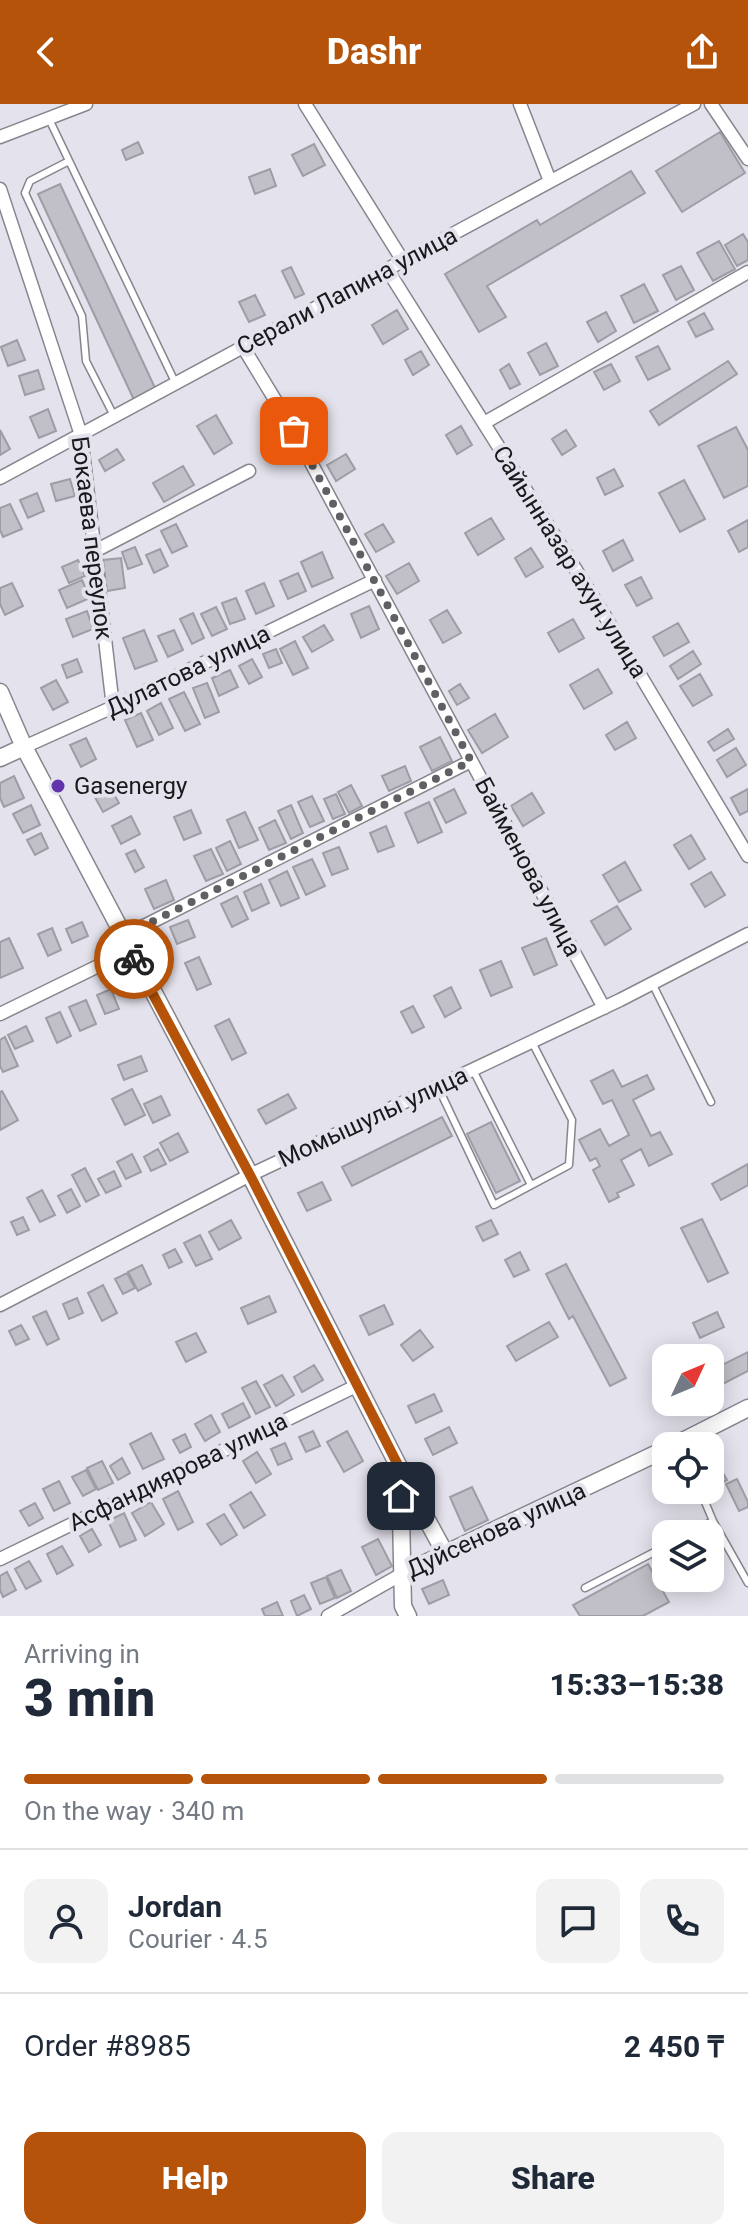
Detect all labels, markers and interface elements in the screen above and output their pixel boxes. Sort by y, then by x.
icon: back [24,30,68,74]
icon: share [680,30,724,74]
text: Dashr [327,31,421,73]
street label: Серали Лапина улица [232,221,462,361]
pin [260,397,328,465]
icon: bag [272,409,316,453]
street label: Бокаева переулок [66,435,118,641]
street label: Сайынназар ахун улица [487,441,653,683]
street label: Дулатова улица [101,619,275,723]
place label: Gasenergy [74,772,188,800]
street label: Байменова улица [469,773,587,961]
marker: Gasenergy [49,777,67,795]
courier [94,919,174,999]
icon: bike [112,937,156,981]
street label: Момышулы улица [274,1061,472,1173]
north arrow [652,1344,724,1416]
map controls [652,1344,724,1592]
street label: Асфандиярова улица [64,1407,292,1537]
button: locate [652,1432,724,1504]
pin [367,1462,435,1530]
icon: home [379,1474,423,1518]
street label: Дуйсенова улица [402,1476,590,1584]
button: layers [652,1520,724,1592]
text: Arriving in [24,1639,140,1669]
text: 15:33–15:38 [549,1667,724,1702]
text: 3 min [24,1668,155,1729]
text: On the way · 340 m [24,1796,244,1826]
button: person [24,1879,108,1963]
button: chat [536,1879,620,1963]
button: phone [640,1879,724,1963]
text: Jordan [128,1889,222,1924]
text: Courier · 4.5 [128,1924,268,1954]
text: Order #8985 [24,2028,191,2063]
text: 2 450 ₸ [624,2029,724,2064]
button: Help [24,2132,366,2224]
button: Share [382,2132,724,2224]

